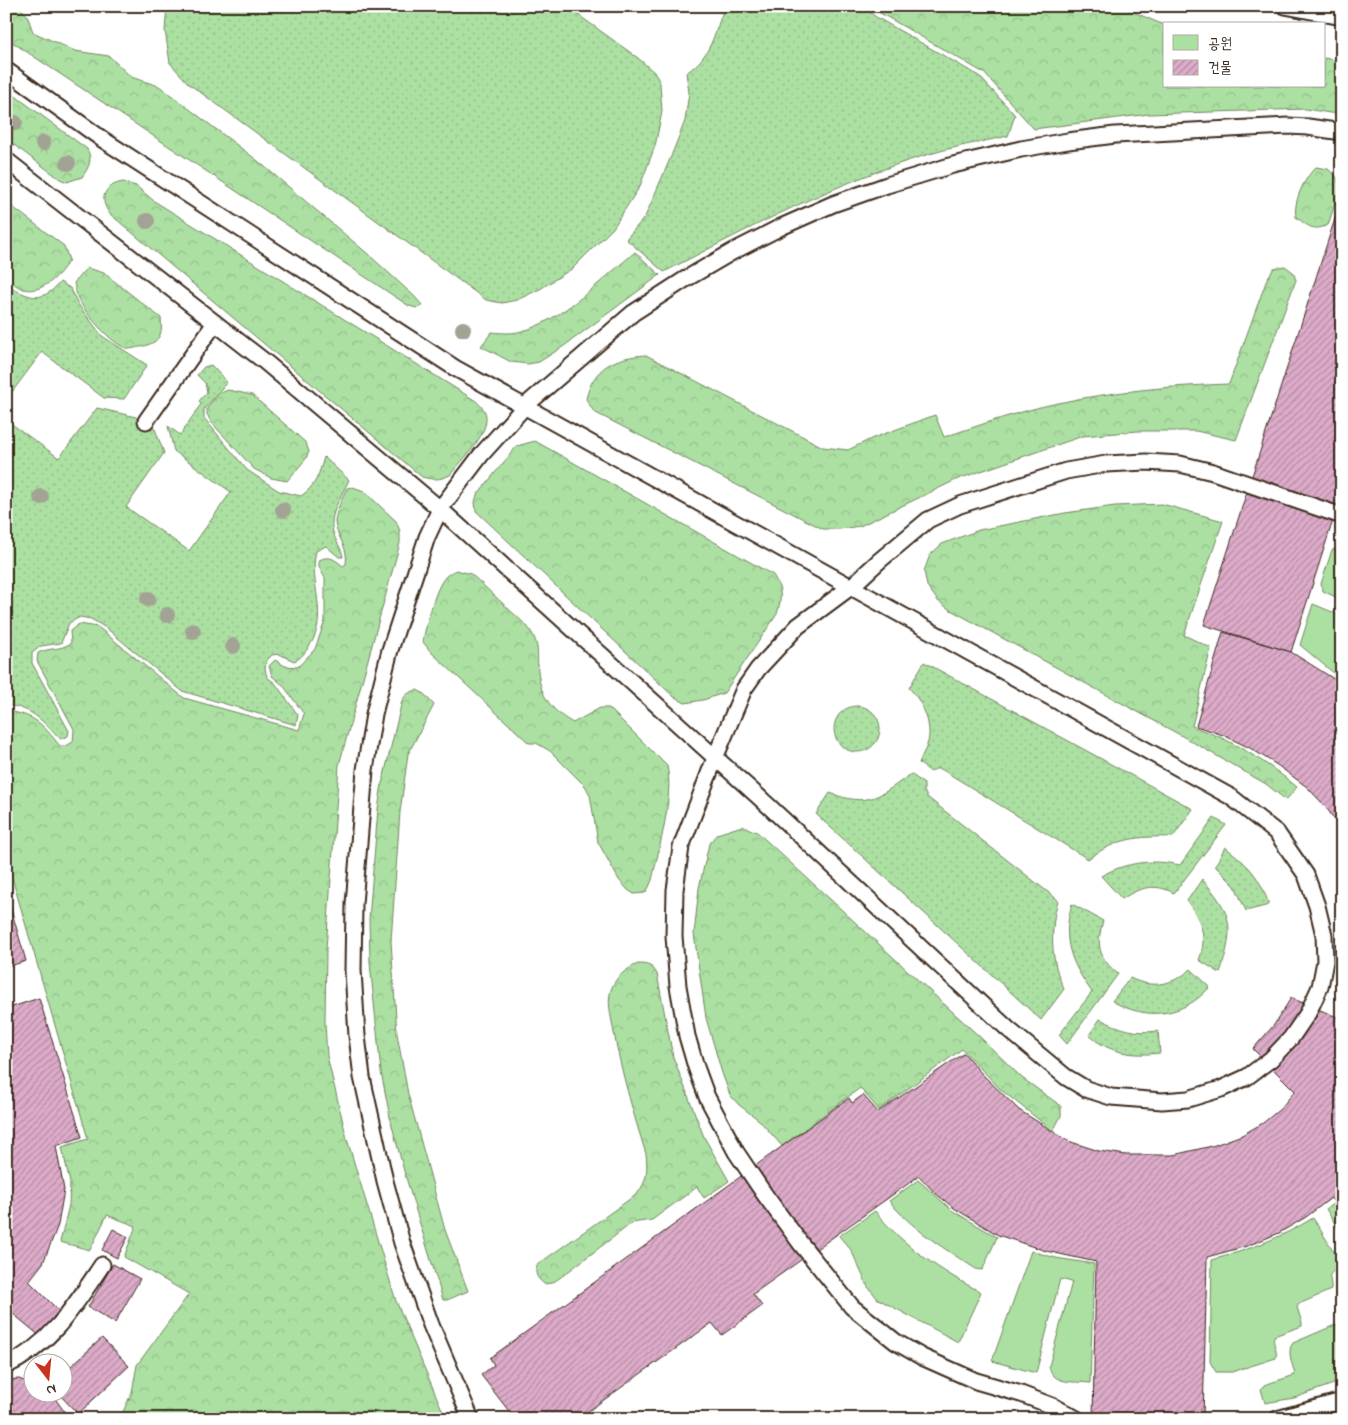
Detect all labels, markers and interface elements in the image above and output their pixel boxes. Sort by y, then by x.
legend [1163,22,1326,88]
text: 공원 [1208,33,1232,55]
text: 건물 [1208,57,1232,79]
north arrow [22,1352,72,1402]
text: N [44,1378,59,1400]

